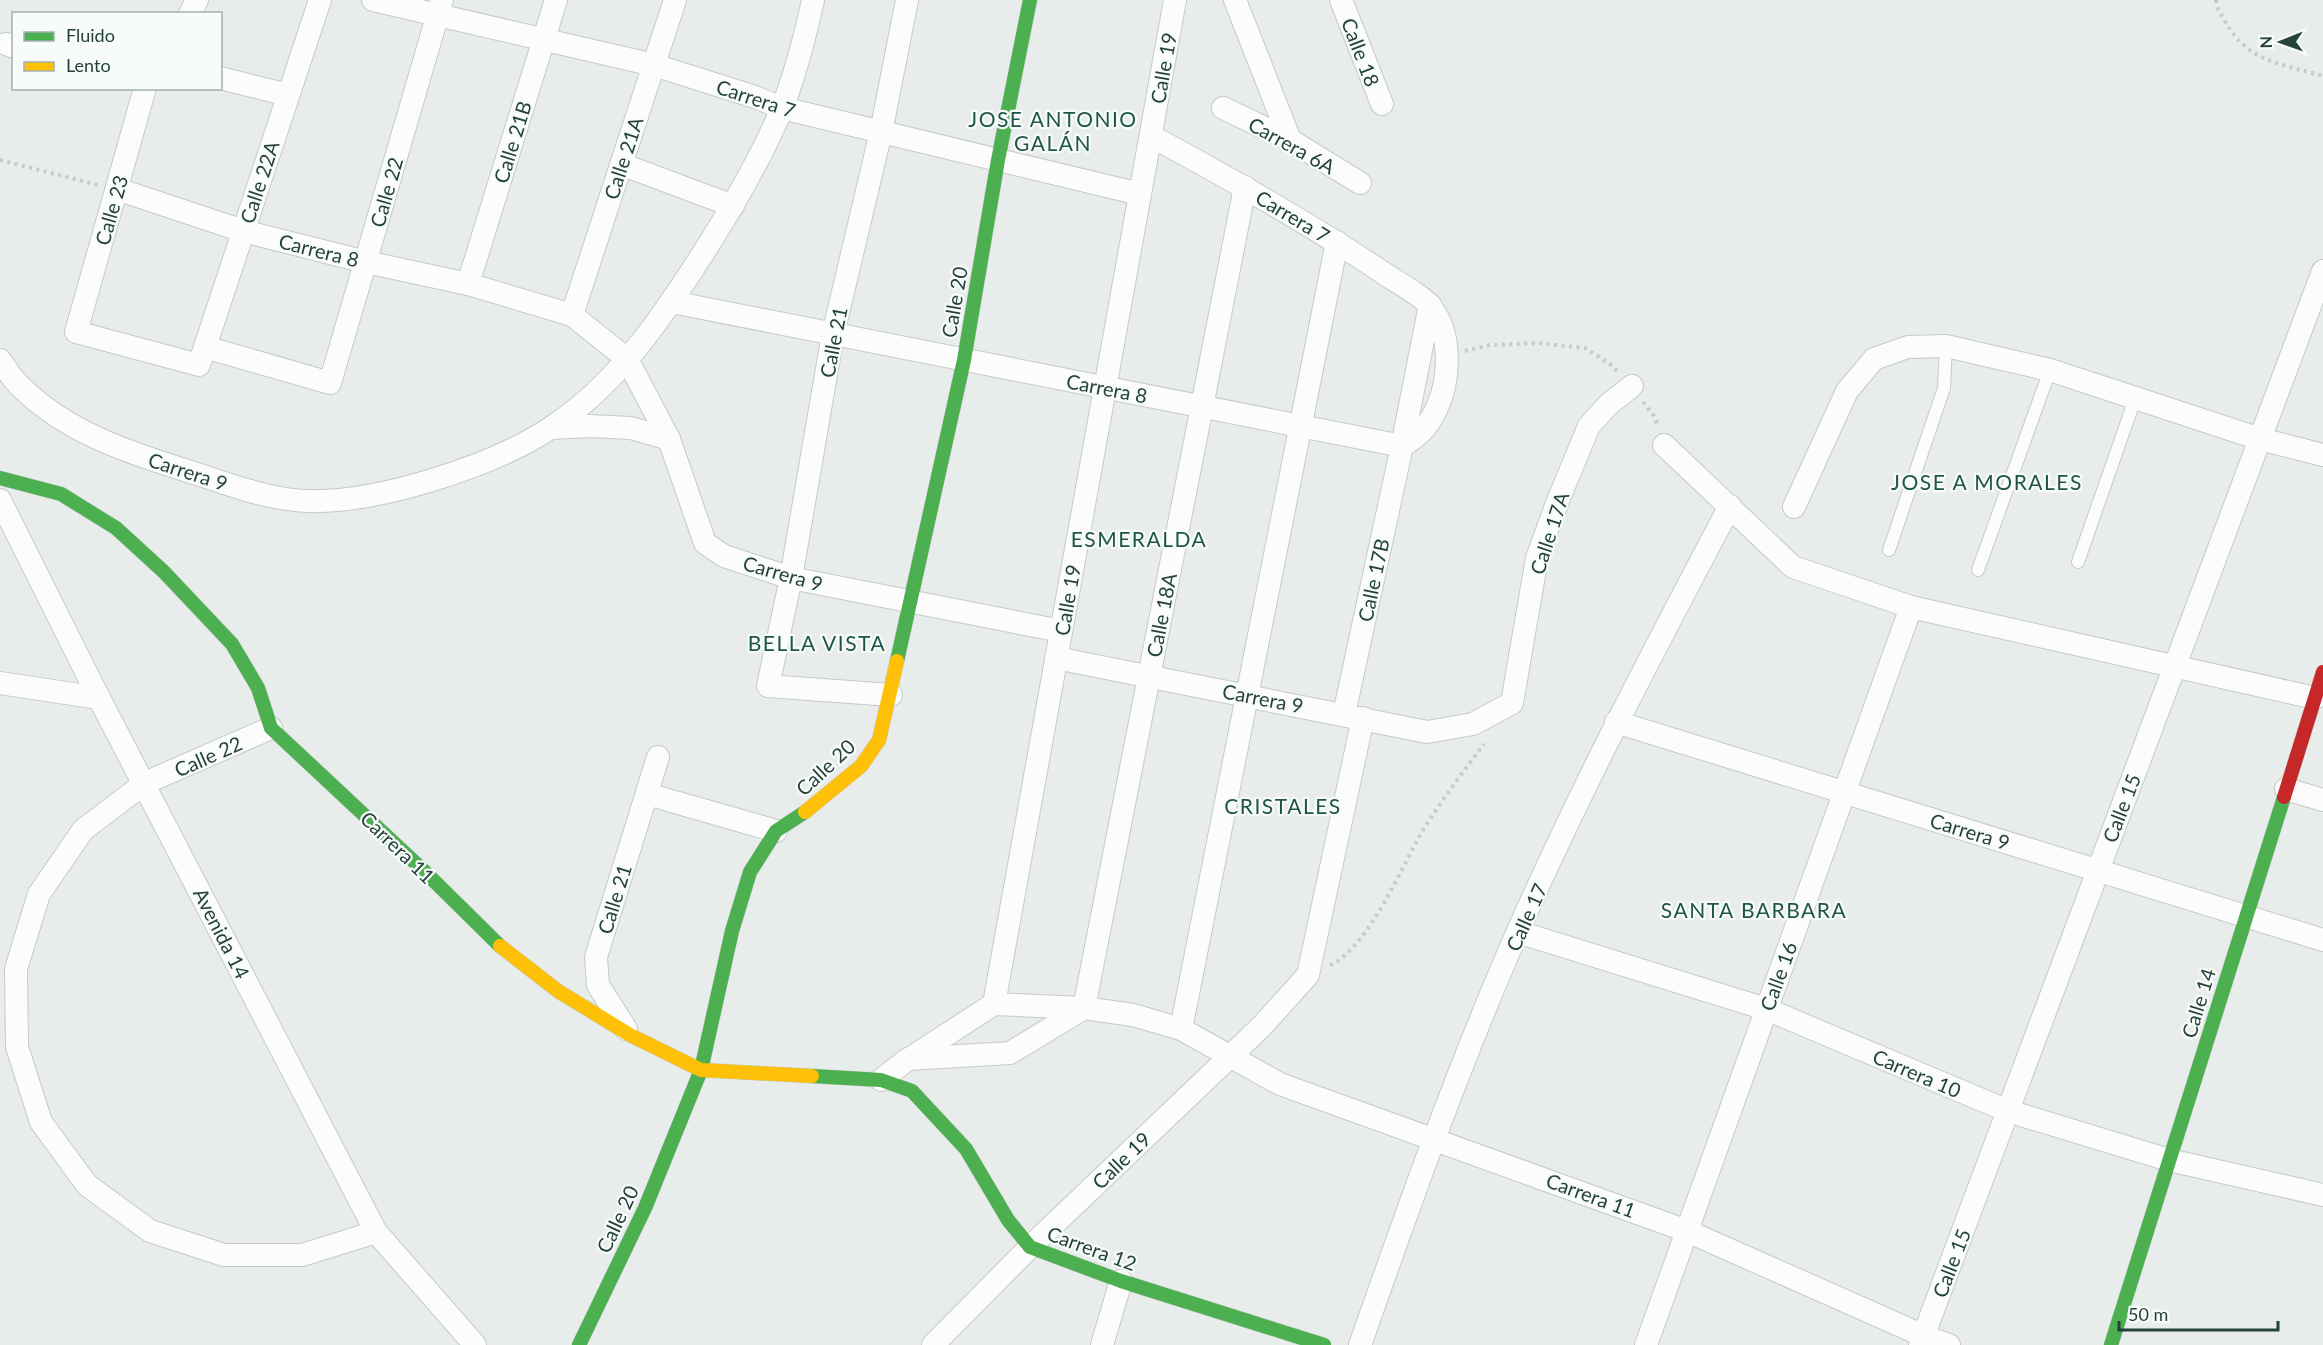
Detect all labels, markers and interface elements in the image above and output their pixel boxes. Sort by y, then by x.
legend [12,12,222,90]
north arrow [2251,12,2311,72]
street label: Calle 18 [1337,14,1385,90]
text: Fluido [66,24,115,46]
street label: Calle 19 [1145,31,1181,105]
text: N [2256,36,2275,49]
text: Lento [66,54,111,76]
street label: Carrera 7 [713,74,799,122]
street label: Calle 21B [488,98,536,186]
district label: JOSE ANTONIO GALÁN [968,106,1138,155]
street label: Carrera 6A [1244,111,1340,179]
street label: Calle 21A [598,113,648,202]
street label: Calle 22A [234,137,284,226]
street label: Calle 22 [365,154,407,230]
street label: Calle 23 [90,172,132,248]
street label: Carrera 7 [1252,185,1334,247]
street label: Carrera 8 [276,228,362,272]
street label: Calle 20 [936,265,972,339]
street label: Calle 21 [814,305,852,379]
street label: Carrera 8 [1065,368,1149,408]
street label: Carrera 9 [145,447,231,495]
district label: JOSE A MORALES [1891,469,2083,494]
street label: Calle 17A [1524,488,1574,577]
district label: ESMERALDA [1071,526,1207,551]
street label: Calle 17B [1352,536,1394,624]
street label: Carrera 9 [740,550,826,596]
street label: Calle 19 [1049,563,1085,637]
street label: Calle 18A [1141,570,1181,659]
district label: BELLA VISTA [748,630,886,655]
street label: Carrera 9 [1221,678,1305,718]
street label: Calle 22 [170,730,246,782]
street label: Calle 20 [791,734,859,800]
street label: Calle 15 [2097,770,2145,846]
district label: CRISTALES [1224,793,1342,818]
street label: Carrera 11 [356,806,440,888]
street label: Carrera 9 [1927,808,2013,854]
street label: Calle 21 [592,861,636,937]
street label: Calle 17 [1500,879,1552,955]
street label: Avenida 14 [189,884,255,983]
district label: SANTA BARBARA [1661,897,1847,922]
street label: Calle 16 [1754,938,1802,1014]
street label: Calle 14 [2176,965,2220,1041]
street label: Carrera 10 [1869,1044,1965,1102]
street label: Calle 19 [1087,1126,1155,1194]
street label: Carrera 11 [1543,1168,1639,1222]
street label: Calle 20 [591,1181,643,1257]
street label: Carrera 12 [1044,1221,1140,1275]
street label: Calle 15 [1927,1225,1975,1301]
scale bar [2119,1294,2278,1332]
text: 50 m [2128,1303,2168,1325]

